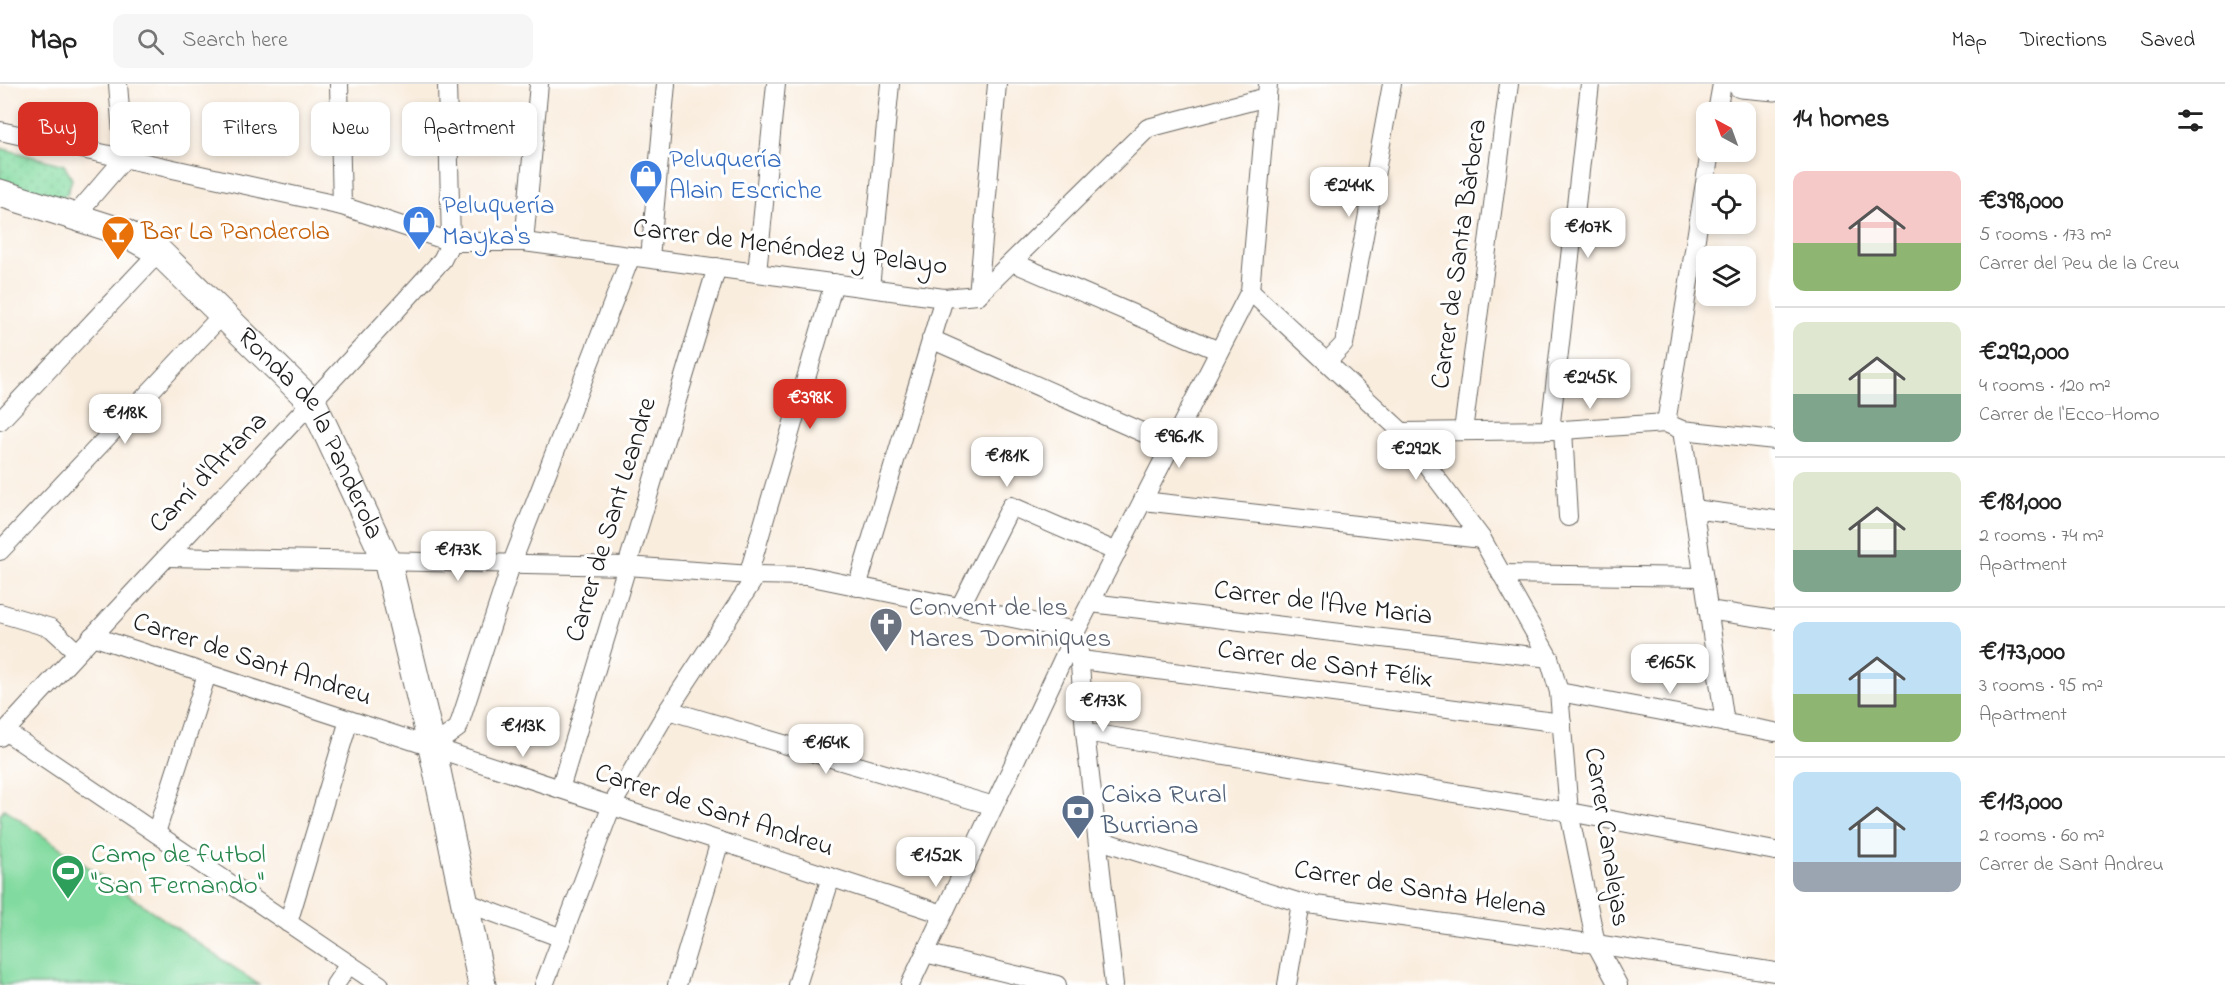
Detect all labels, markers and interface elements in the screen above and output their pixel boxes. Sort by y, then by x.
search box [113,14,533,68]
text: Map [30,21,77,62]
icon: search [134,25,167,58]
text: Search here [182,25,288,57]
text: Map [1951,26,1987,56]
text: Directions [2020,26,2107,56]
text: Saved [2140,26,2195,56]
text: 14 homes [1793,101,1889,139]
chip: Buy [18,102,98,156]
chip: Rent [110,102,190,156]
chip: Filters [202,102,299,156]
chip: New [311,102,390,156]
chip: Apartment [402,102,537,156]
north arrow [1696,102,1756,162]
map controls [1696,102,1756,306]
icon: filters [2174,104,2207,137]
street label: Carrer de Santa Bàrbera [1422,116,1498,392]
place label: Peluquería Alain Escriche [669,141,823,211]
shop icon: Peluquería Alain Escriche [628,158,664,205]
pin: €244K [1307,167,1391,218]
text: €244K [1324,172,1374,201]
button: locate [1696,174,1756,234]
text: €398,000 [1979,183,2064,221]
place label: Peluquería Mayka's [442,187,555,257]
icon: home [1841,195,1913,267]
shop icon: Peluquería Mayka's [401,204,437,251]
pin: €107K [1546,208,1630,259]
street label: Carrer de Menéndez y Pelayo [630,209,950,287]
place label: Bar La Panderola [140,213,330,252]
text: €107K [1565,213,1611,242]
bar icon: Bar La Panderola [100,214,136,261]
text: 5 rooms · 173 m² [1979,221,2112,250]
button: layers [1696,246,1756,306]
text: Carrer del Peu de la Creu [1979,250,2180,279]
street label: Ronda de la Panderola [228,319,393,546]
text: €292,000 [1979,334,2069,372]
icon: home [1841,346,1913,418]
pin: €245K [1548,359,1632,410]
text: €245K [1563,364,1617,393]
text: 4 rooms · 120 m² [1979,372,2111,401]
pin: €398K [768,379,852,430]
text: €398K [787,384,833,413]
street label: Carrer de Sant Leandre [556,392,668,647]
pin: €118K [83,394,167,445]
text: €118K [103,399,147,428]
text: Carrer de l'Ecco-Homo [1979,401,2160,430]
street label: Camí d'Artana [141,403,277,543]
pin: €96.1K [1130,418,1228,469]
text: €96.1K [1155,423,1203,452]
pin: €292K [1374,430,1458,481]
text: €292K [1391,435,1441,464]
pin: €181K [965,437,1049,488]
text: €181K [985,442,1029,471]
text: €181,000 [1979,484,2062,522]
icon: home [1841,496,1913,568]
text: 2 rooms · 74 m² [1979,522,2104,551]
pin: €173K [416,531,500,582]
text: €173K [435,536,481,565]
text: Apartment [1979,551,2067,580]
street label: Carrer de l'Ave Maria [1211,571,1435,637]
place label: Convent de les Mares Dominiques [909,589,1111,659]
street label: Carrer de Sant Andreu [127,603,377,717]
church icon: Convent de les Mares Dominiques [868,606,904,653]
street label: Carrer de Sant Félix [1215,631,1435,699]
text: €173,000 [1979,634,2065,672]
pin: €165K [1628,644,1712,695]
icon: home [1841,646,1913,718]
text: €165K [1645,649,1695,678]
text: 3 rooms · 95 m² [1979,672,2103,701]
pin: €173K [1061,682,1145,733]
text: €173K [1080,687,1126,716]
text: Apartment [1979,701,2067,730]
pin: €113K [481,707,565,758]
text: €113K [501,712,545,741]
pin: €164K [784,724,868,775]
text: €164K [802,729,850,758]
street label: Carrer Canalejas [1573,745,1639,929]
street label: Carrer de Sant Andreu [589,754,839,868]
place label: Caixa Rural Burriana [1100,776,1226,846]
text: €113,000 [1979,784,2063,822]
bank icon: Caixa Rural Burriana [1060,793,1096,840]
icon: home [1841,796,1913,868]
text: 2 rooms · 60 m² [1979,822,2105,851]
place label: Camp de futbol "San Fernando" [91,836,266,906]
pin: €152K [894,837,978,888]
text: €152K [910,842,962,871]
street label: Carrer de Santa Helena [1291,851,1549,929]
text: Carrer de Sant Andreu [1979,851,2164,880]
sports icon: Camp de futbol "San Fernando" [50,853,86,900]

